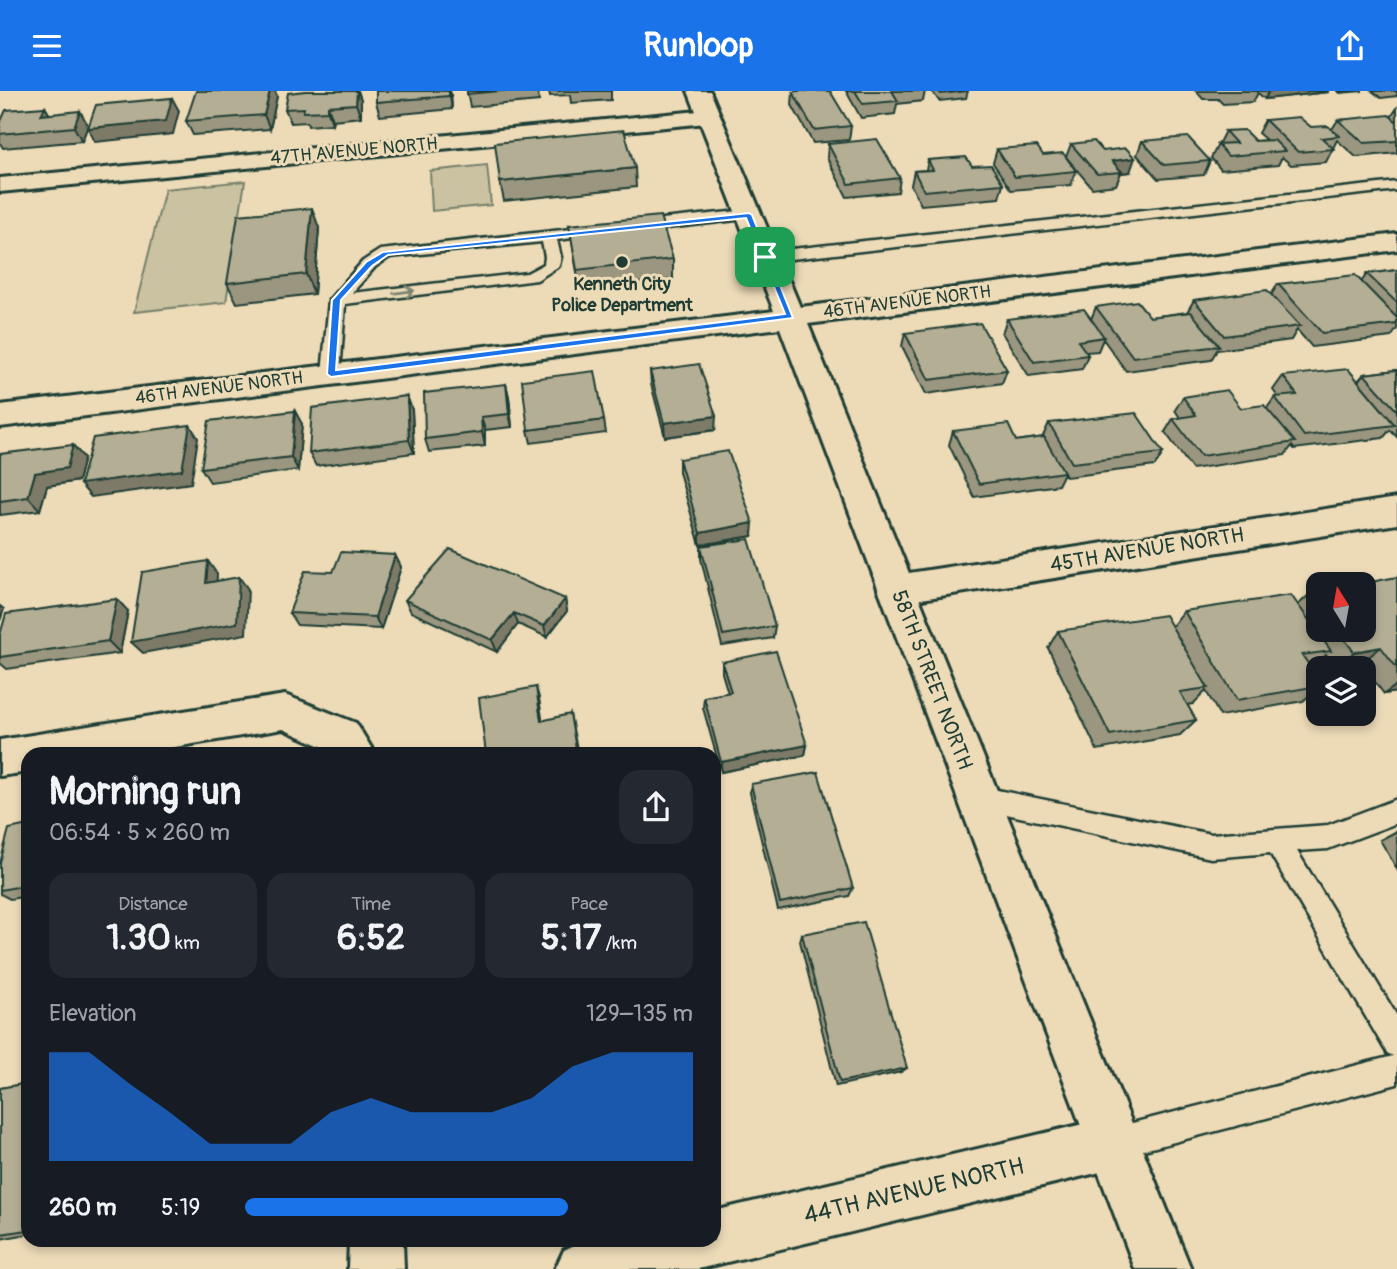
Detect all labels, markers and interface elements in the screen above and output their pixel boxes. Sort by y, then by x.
text: Runloop [643,26,754,66]
icon: menu [28,27,66,65]
icon: share [1331,27,1369,65]
street label: 47TH AVENUE NORTH [269,132,439,170]
pin [735,227,795,287]
icon: arrive [746,238,784,276]
marker: Kenneth City Police Department [614,254,630,270]
place label: Kenneth City Police Department [551,273,693,317]
street label: 46TH AVENUE NORTH [822,280,992,324]
one-way arrow [393,285,415,298]
street label: 46TH AVENUE NORTH [134,366,304,410]
street label: 45TH AVENUE NORTH [1048,521,1246,579]
north arrow [1306,572,1376,642]
map controls [1306,572,1376,726]
street label: 58TH STREET NORTH [885,586,979,774]
button: layers [1306,656,1376,726]
text: Morning run [49,768,241,816]
button: share [619,770,693,844]
text: 06:54 · 5 × 260 m [49,818,230,847]
text: Distance [118,892,188,916]
text: Time [351,892,391,916]
text: Pace [570,892,608,916]
text: 1.30 [106,916,171,960]
text: 6:52 [337,916,405,960]
text: 5:17 [541,916,601,960]
text: km [171,931,200,955]
text: /km [601,931,637,955]
text: Elevation [49,999,137,1028]
text: 129–135 m [586,999,693,1028]
street label: 44TH AVENUE NORTH [801,1152,1027,1230]
text: 260 m [49,1193,116,1222]
text: 5:19 [161,1193,200,1222]

